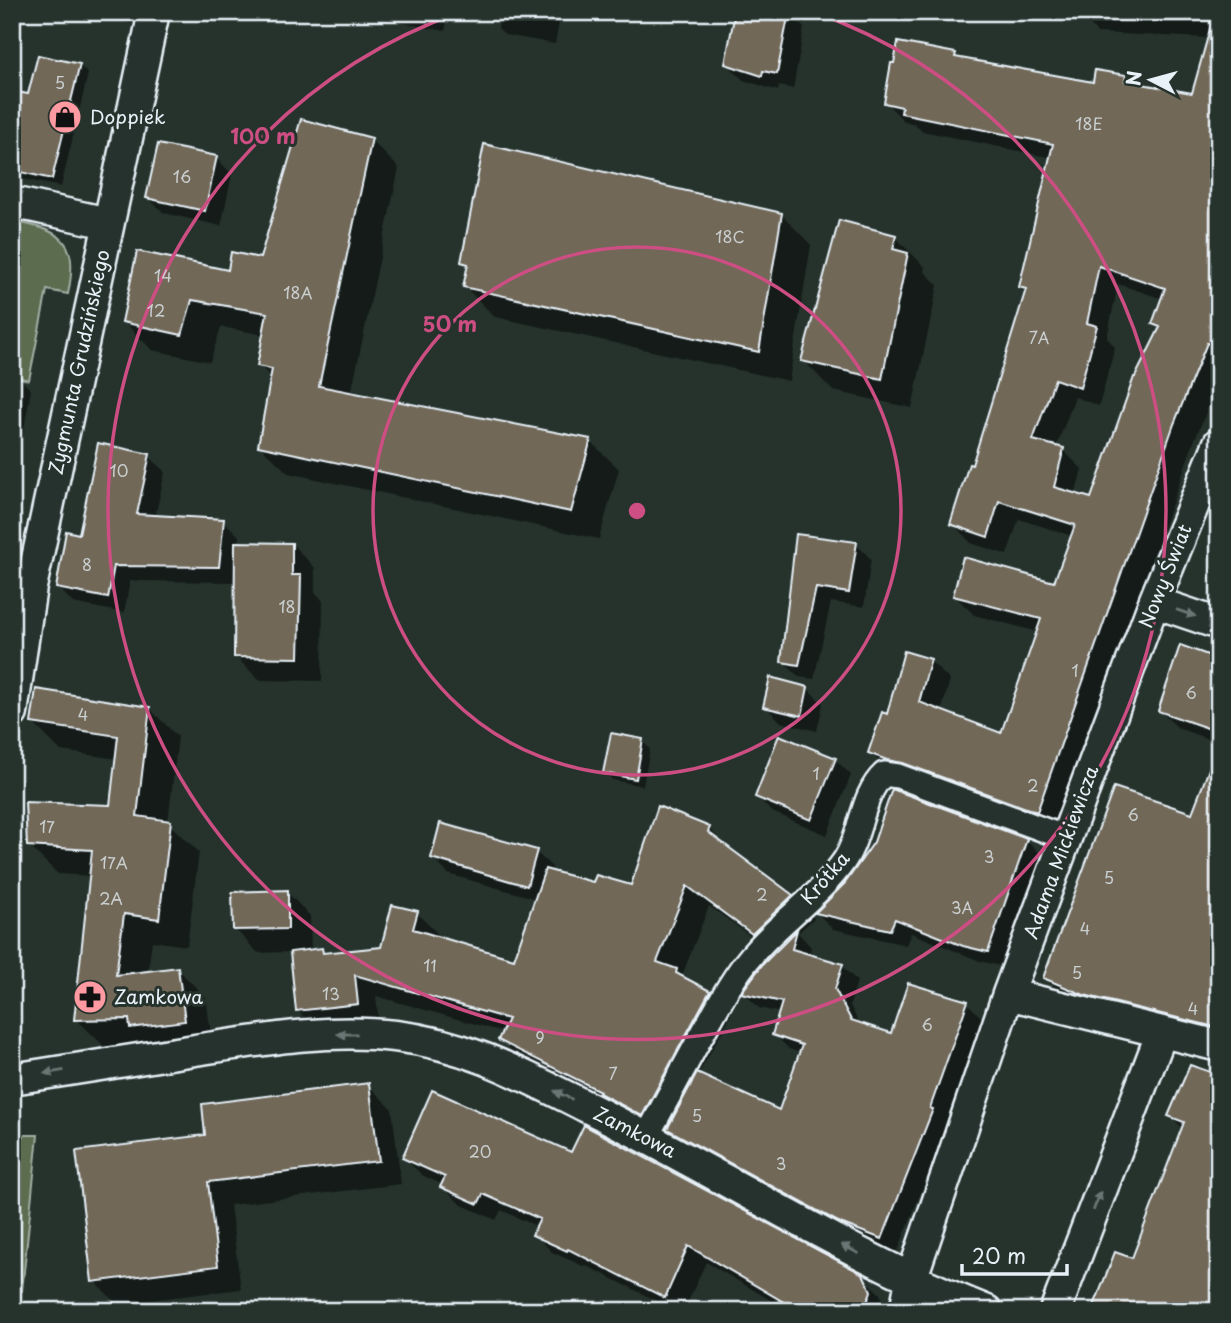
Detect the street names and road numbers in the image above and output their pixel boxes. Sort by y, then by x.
street label: Zygmunta Grudzińskiego [41,247,116,477]
street label: Nowy Świat [1131,519,1198,632]
street label: Adama Mickiewicza [1016,760,1105,942]
street label: Krótka [793,844,855,910]
street label: Zamkowa [589,1098,682,1164]

